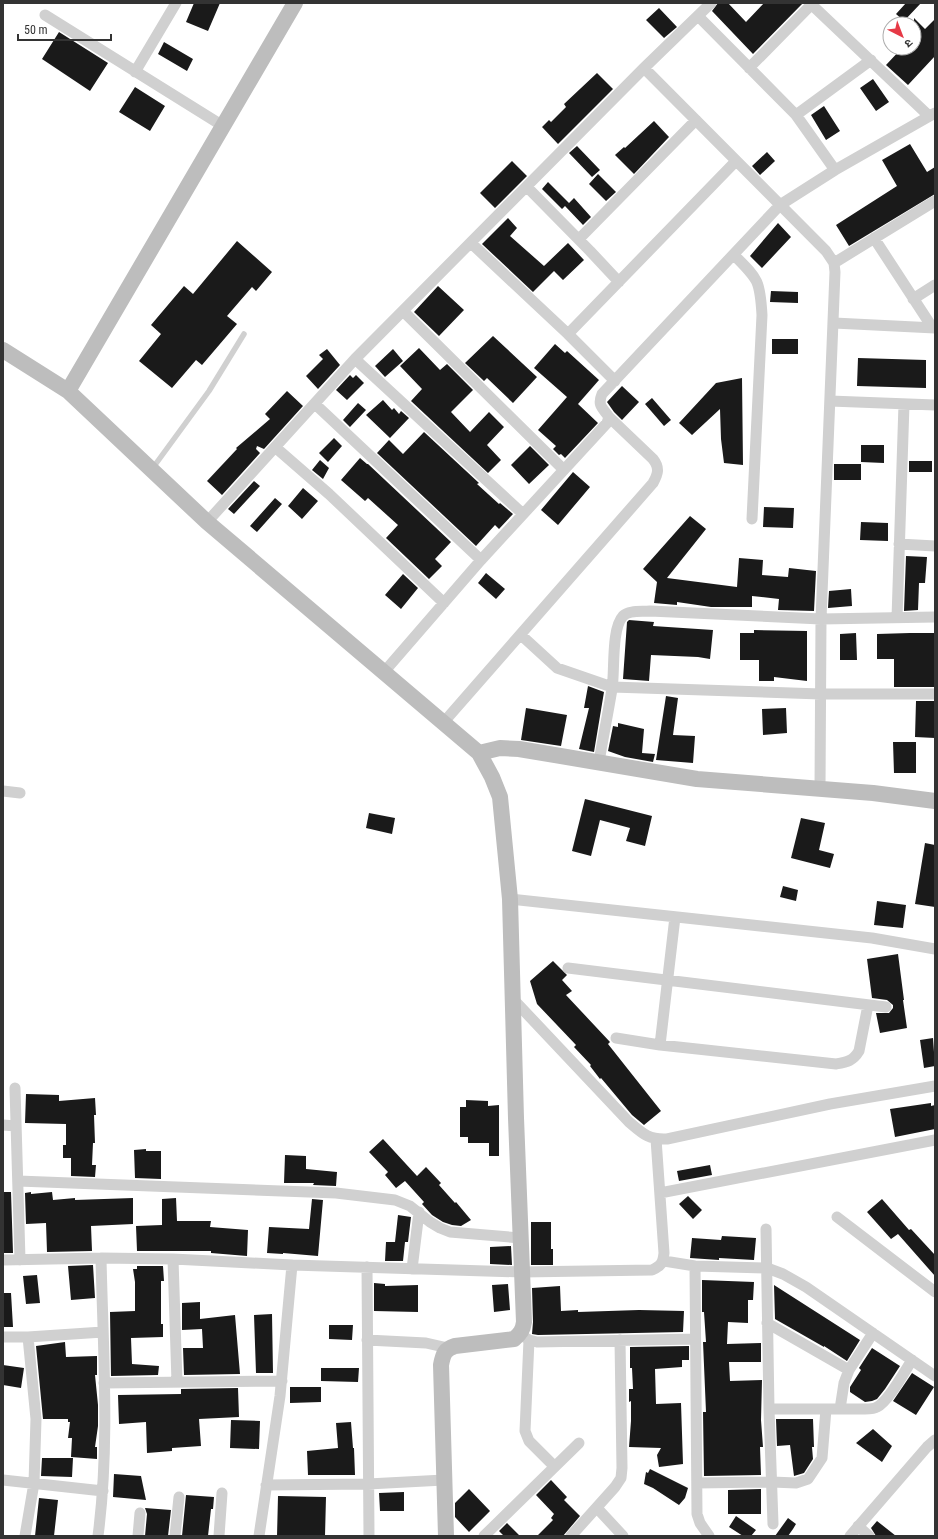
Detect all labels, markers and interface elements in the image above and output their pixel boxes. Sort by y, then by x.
scale bar [18,16,111,42]
north arrow [882,16,922,56]
text: 50 m [24,23,48,37]
text: उ [901,36,915,50]

